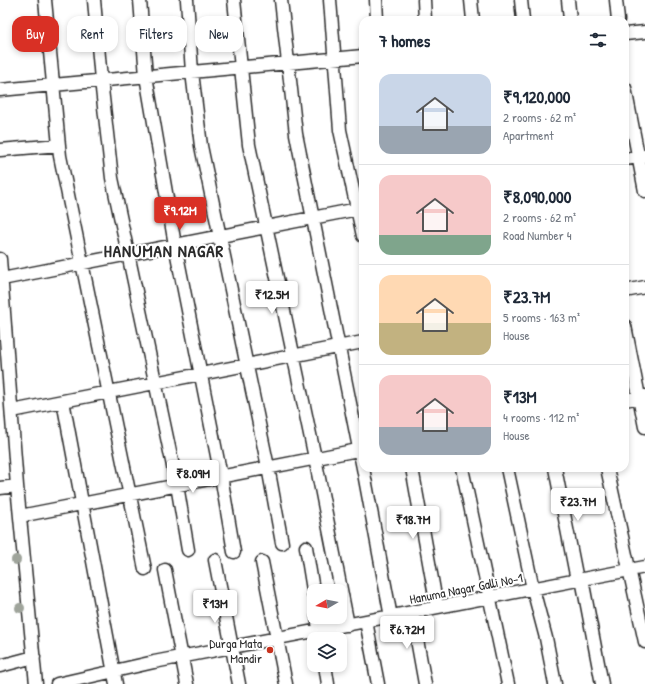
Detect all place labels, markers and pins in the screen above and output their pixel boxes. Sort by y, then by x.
pin: ₹9.12M [147,197,213,231]
pin: ₹12.5M [239,281,305,315]
pin: ₹8.09M [160,460,226,494]
pin: ₹23.7M [545,488,611,522]
pin: ₹18.7M [380,506,446,540]
pin: ₹13M [191,590,239,624]
pin: ₹6.72M [374,616,440,650]
place label: Durga Mata Mandir [209,634,262,667]
marker: Durga Mata Mandir [265,645,275,655]

